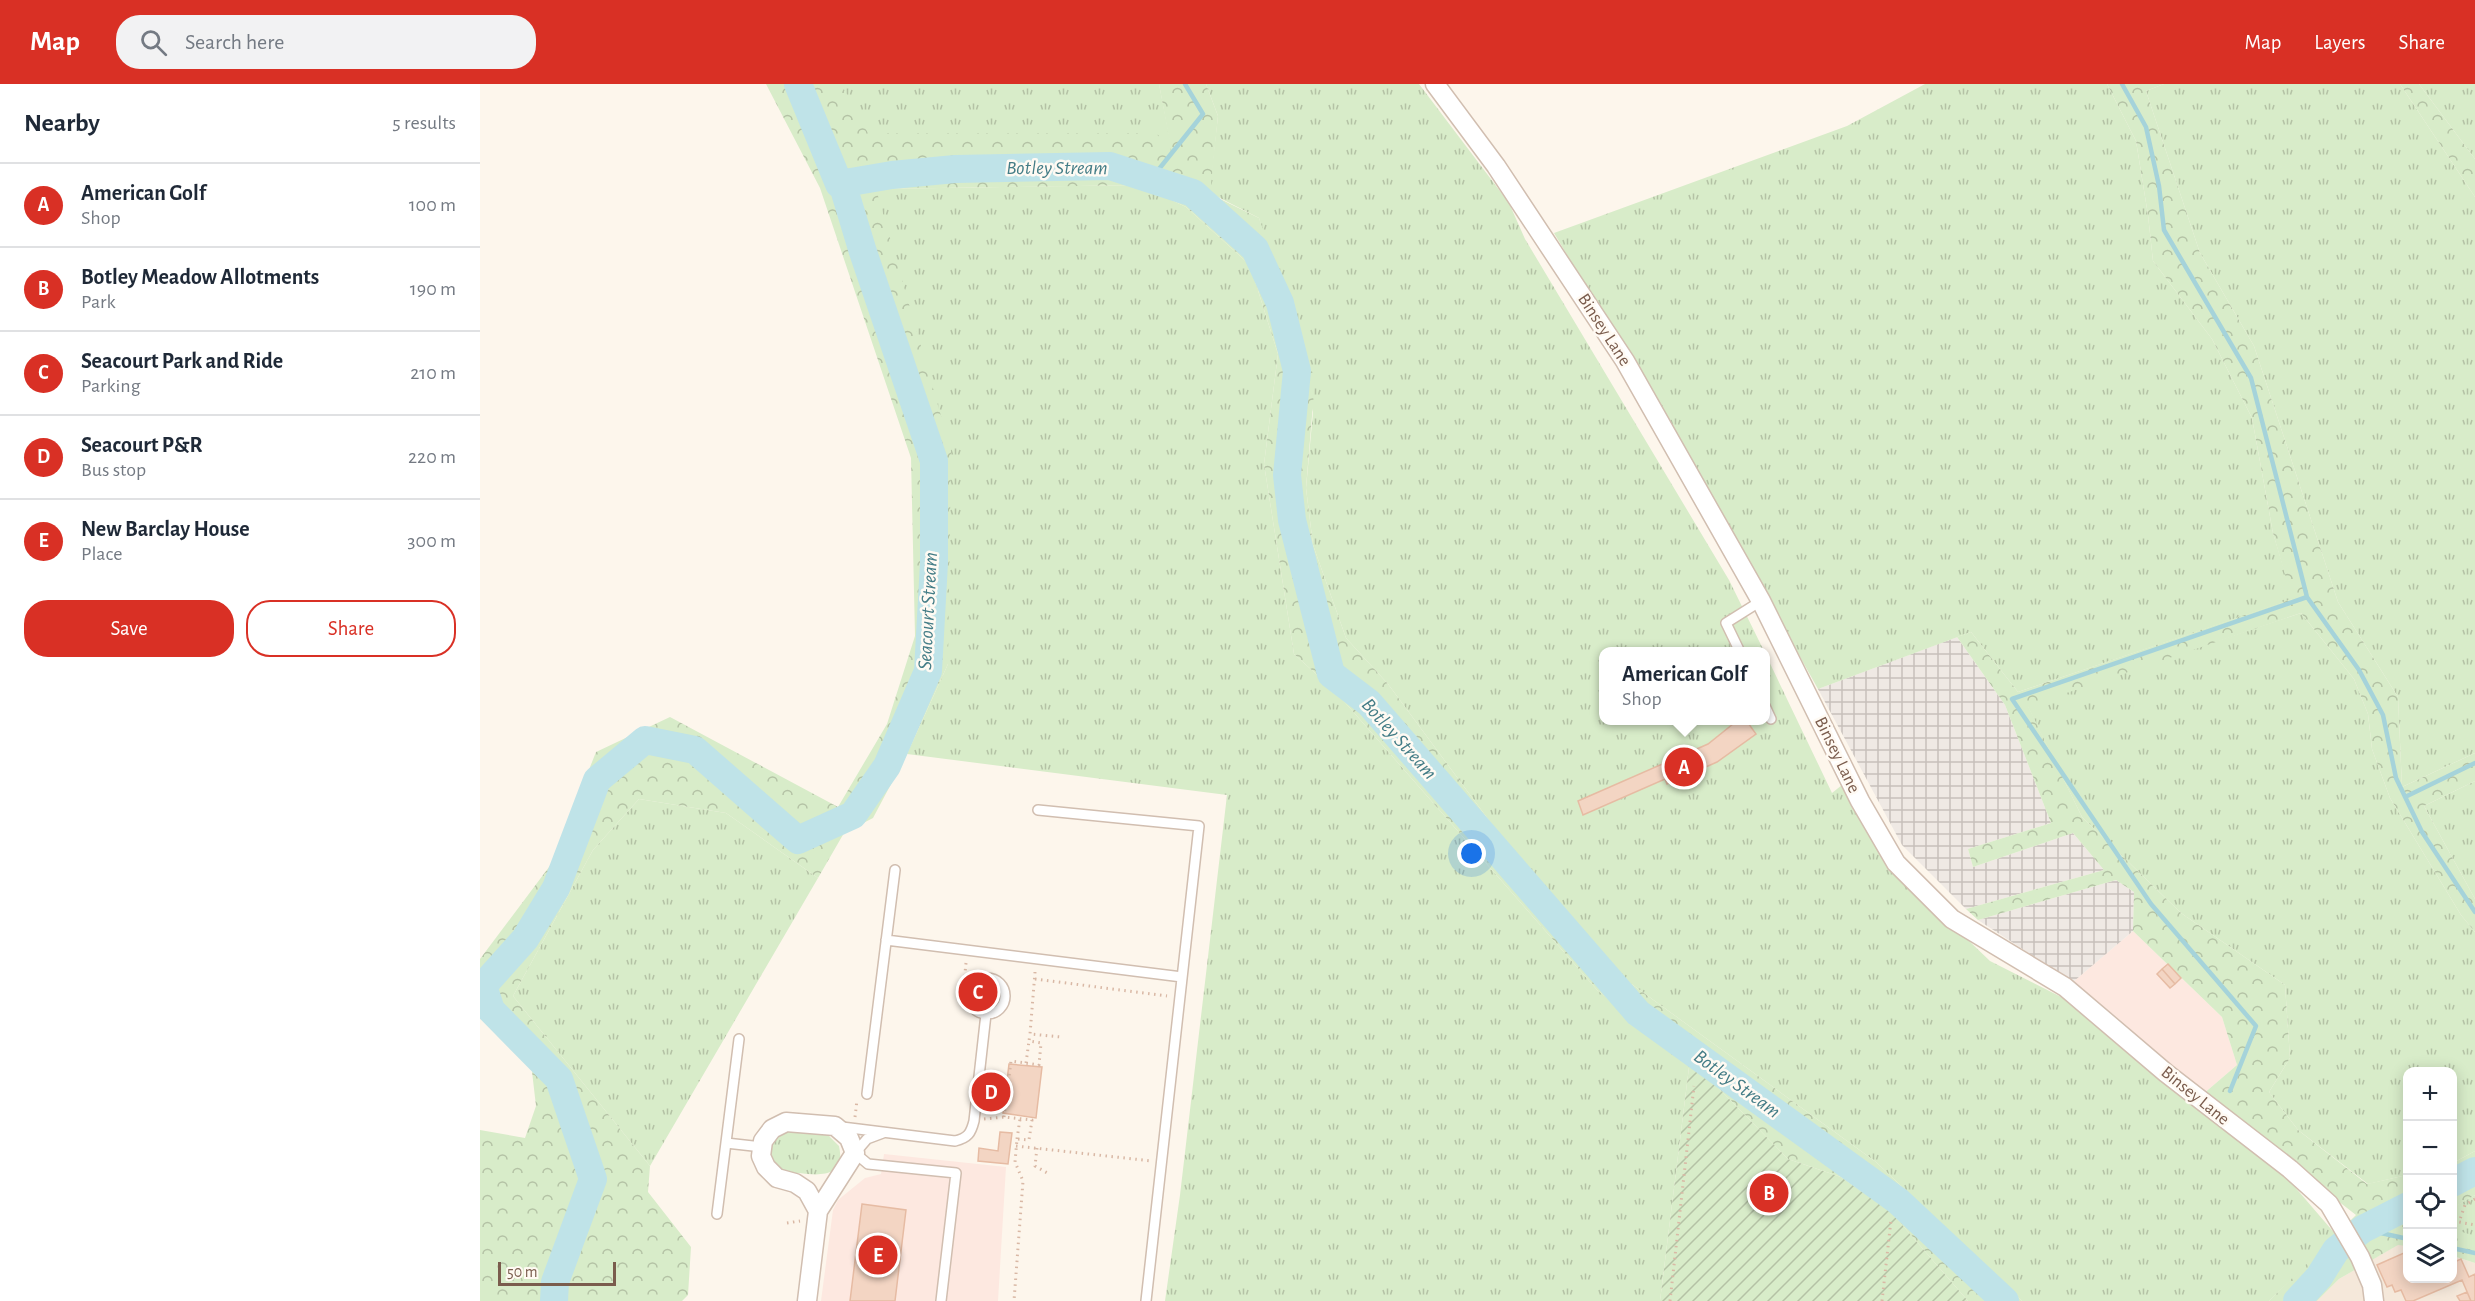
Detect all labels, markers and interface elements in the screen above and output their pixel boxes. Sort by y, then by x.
search box [116,15,536,69]
icon: search [137,26,170,59]
text: Map [30,28,80,56]
text: Search here [185,31,284,53]
text: Map [2245,32,2281,53]
text: Layers [2314,32,2365,53]
text: Share [2398,32,2445,53]
text: Nearby [24,110,100,136]
text: 5 results [392,113,456,133]
water label: Botley Stream [1006,158,1108,178]
text: American Golf [81,182,206,204]
text: A [38,195,50,215]
text: 100 m [409,195,456,215]
text: Shop [81,208,121,228]
text: Botley Meadow Allotments [81,266,319,288]
text: B [38,279,49,299]
text: 190 m [410,279,456,299]
street label: Binsey Lane [1574,291,1634,369]
text: Park [81,292,116,312]
text: Seacourt Park and Ride [81,350,283,372]
text: C [38,363,49,383]
text: 210 m [410,363,456,383]
text: Parking [81,376,140,396]
text: Seacourt P&R [81,434,203,456]
text: D [37,447,50,467]
text: 220 m [408,447,456,467]
text: Bus stop [81,460,146,480]
text: New Barclay House [81,518,250,540]
text: E [38,531,49,551]
text: 300 m [407,531,456,551]
text: Place [81,544,122,564]
water label: Seacourt Stream [915,551,941,671]
button: Save [24,600,234,657]
button: Share [246,600,456,657]
popup [1599,647,1770,725]
text: American Golf [1622,663,1747,685]
text: Shop [1622,689,1662,709]
water label: Botley Stream [1358,695,1440,783]
street label: Binsey Lane [1811,714,1863,796]
pin: A [1664,744,1704,790]
your location [1457,839,1486,868]
pin: C [958,970,998,1014]
water label: Botley Stream [1690,1046,1784,1122]
street label: Binsey Lane [2157,1063,2233,1129]
map controls [2403,1067,2457,1283]
button: + [2403,1067,2457,1121]
pin: D [972,1070,1010,1114]
button: − [2403,1121,2457,1175]
pin: B [1750,1170,1788,1216]
button: locate [2403,1175,2457,1229]
button: layers [2403,1229,2457,1283]
pin: E [858,1232,898,1278]
scale bar [498,1259,616,1286]
text: 50 m [507,1264,538,1280]

